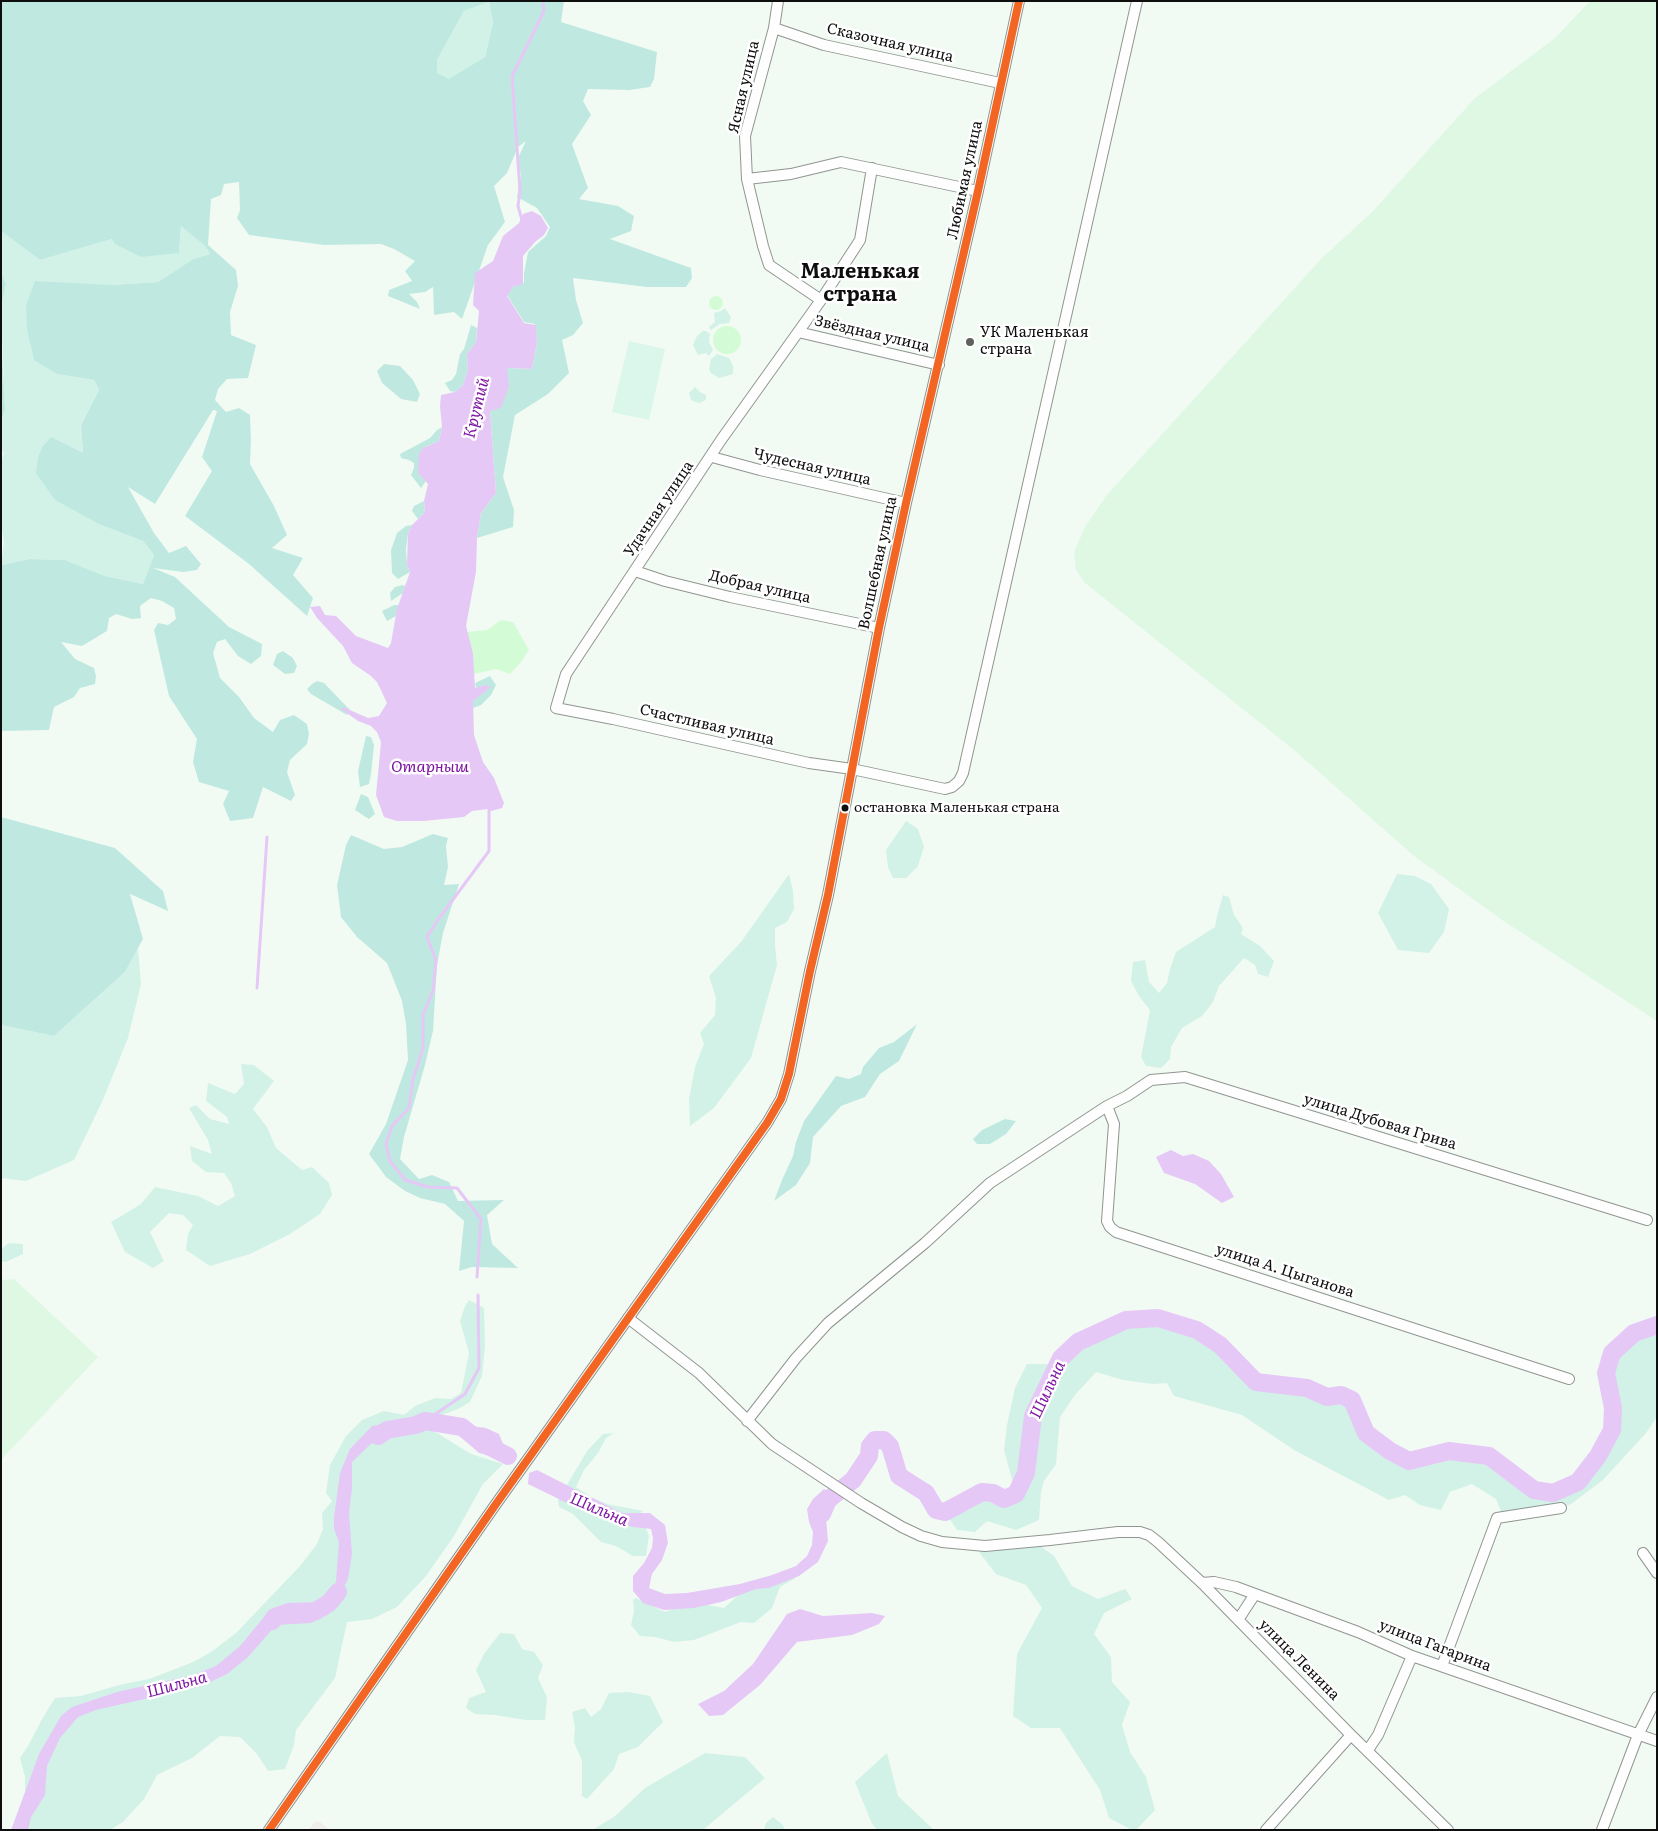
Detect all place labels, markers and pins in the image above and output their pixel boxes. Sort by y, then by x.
place label: УК Маленькая страна [980,324,1089,359]
marker: УК Маленькая страна [964,336,976,348]
place label: остановка Маленькая страна [854,800,1060,816]
marker: остановка Маленькая страна [840,803,850,813]

